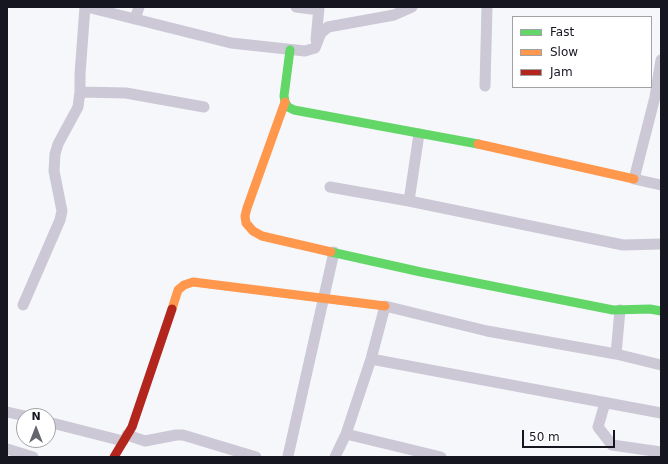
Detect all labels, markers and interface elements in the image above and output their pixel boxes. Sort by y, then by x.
legend [512,16,652,88]
text: Fast [550,25,574,39]
text: Slow [550,45,578,59]
text: Jam [550,65,573,79]
north arrow [16,408,56,448]
text: N [31,410,41,423]
scale bar [524,422,617,448]
text: 50 m [529,430,560,444]

